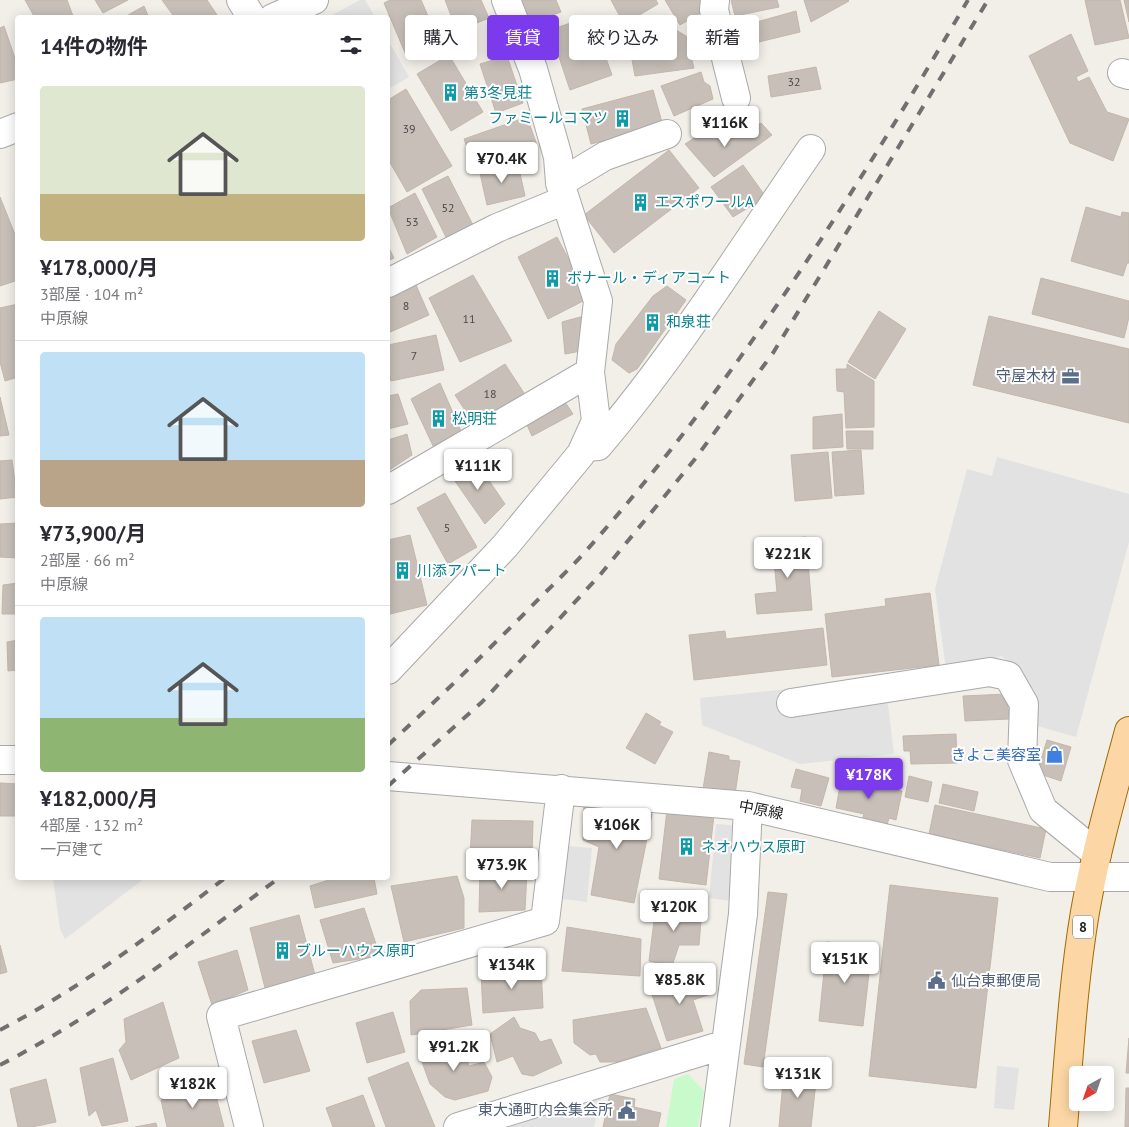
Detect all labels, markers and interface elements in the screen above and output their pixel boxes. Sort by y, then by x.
chip: 購入 [405,15,477,60]
chip: 賃貸 [487,15,559,60]
chip: 絞り込み [569,15,677,60]
chip: 新着 [687,15,759,60]
icon: filters [337,31,365,59]
text: 14件の物件 [40,33,148,60]
house number: 32 [787,74,801,89]
building icon: 第3冬見荘 [440,83,460,103]
place label: 第3冬見荘 [464,83,532,102]
pin: ¥116K [690,106,760,148]
place label: ファミールコマツ [488,108,608,127]
building icon: ファミールコマツ [612,108,632,128]
text: ¥116K [702,112,748,132]
icon: home [158,119,248,209]
house number: 39 [402,121,416,136]
pin: ¥70.4K [461,142,543,184]
text: ¥70.4K [477,148,527,168]
building icon: エスポワールA [631,192,651,212]
place label: エスポワールA [655,192,754,211]
house number: 52 [441,200,455,215]
house number: 53 [405,214,419,229]
text: ¥178,000/月 [40,254,158,281]
building icon: ボナール・ディアコート [543,268,563,288]
place label: ボナール・ディアコート [567,268,731,287]
text: 3部屋 · 104 m² [40,284,143,304]
house number: 8 [403,298,409,313]
text: 中原線 [40,308,88,328]
house number: 11 [462,311,476,326]
building icon: 和泉荘 [642,312,662,332]
place label: 和泉荘 [666,312,711,331]
house number: 7 [411,348,417,363]
place label: 守屋木材 [996,366,1056,385]
office icon: 守屋木材 [1060,366,1080,386]
icon: home [158,384,248,474]
house number: 18 [483,386,497,401]
building icon: 松明荘 [428,409,448,429]
place label: 松明荘 [452,409,497,428]
pin: ¥111K [443,448,513,491]
text: ¥111K [455,455,501,475]
text: ¥73,900/月 [40,520,146,547]
house number: 5 [444,520,450,535]
pin: ¥221K [753,536,823,579]
text: ¥221K [765,543,811,563]
text: 2部屋 · 66 m² [40,550,135,570]
building icon: 川添アパート [393,561,413,581]
place label: 川添アパート [417,561,507,580]
text: 中原線 [40,574,88,594]
icon: home [158,649,248,739]
place label: きよこ美容室 [951,745,1041,764]
shop icon: きよこ美容室 [1045,745,1065,765]
pin: ¥178K [834,758,904,800]
text: ¥178K [846,764,892,784]
text: ¥182,000/月 [40,785,158,812]
street label: 中原線 [737,796,785,823]
pin: ¥106K [582,808,652,850]
text: ¥106K [594,814,640,834]
text: 4部屋 · 132 m² [40,815,143,835]
building icon: ネオハウス原町 [677,837,697,857]
place label: ネオハウス原町 [701,837,806,856]
text: 一戸建て [40,839,104,859]
pin: ¥73.9K [461,848,543,890]
text: ¥73.9K [477,854,527,874]
pin: ¥120K [639,890,709,932]
text: ¥120K [651,896,697,916]
road number: 8 [1073,916,1093,939]
building icon: ブルーハウス原町 [272,941,292,961]
place label: ブルーハウス原町 [296,941,416,960]
pin: ¥151K [810,942,880,984]
pin: ¥134K [477,948,547,990]
text: ¥151K [822,948,868,968]
text: ¥134K [489,954,535,974]
pin: ¥85.8K [639,962,721,1005]
text: ¥85.8K [655,969,705,989]
public building icon: 仙台東郵便局 [927,971,947,991]
place label: 仙台東郵便局 [951,971,1041,990]
pin: ¥91.2K [413,1030,495,1072]
text: ¥91.2K [429,1036,479,1056]
pin: ¥131K [763,1056,833,1099]
text: ¥131K [775,1063,821,1083]
pin: ¥182K [158,1066,228,1109]
north arrow [1069,1066,1114,1111]
map controls [1069,1066,1114,1111]
text: ¥182K [170,1073,216,1093]
place label: 東大通町内会集会所 [478,1100,613,1119]
public building icon: 東大通町内会集会所 [617,1100,637,1120]

